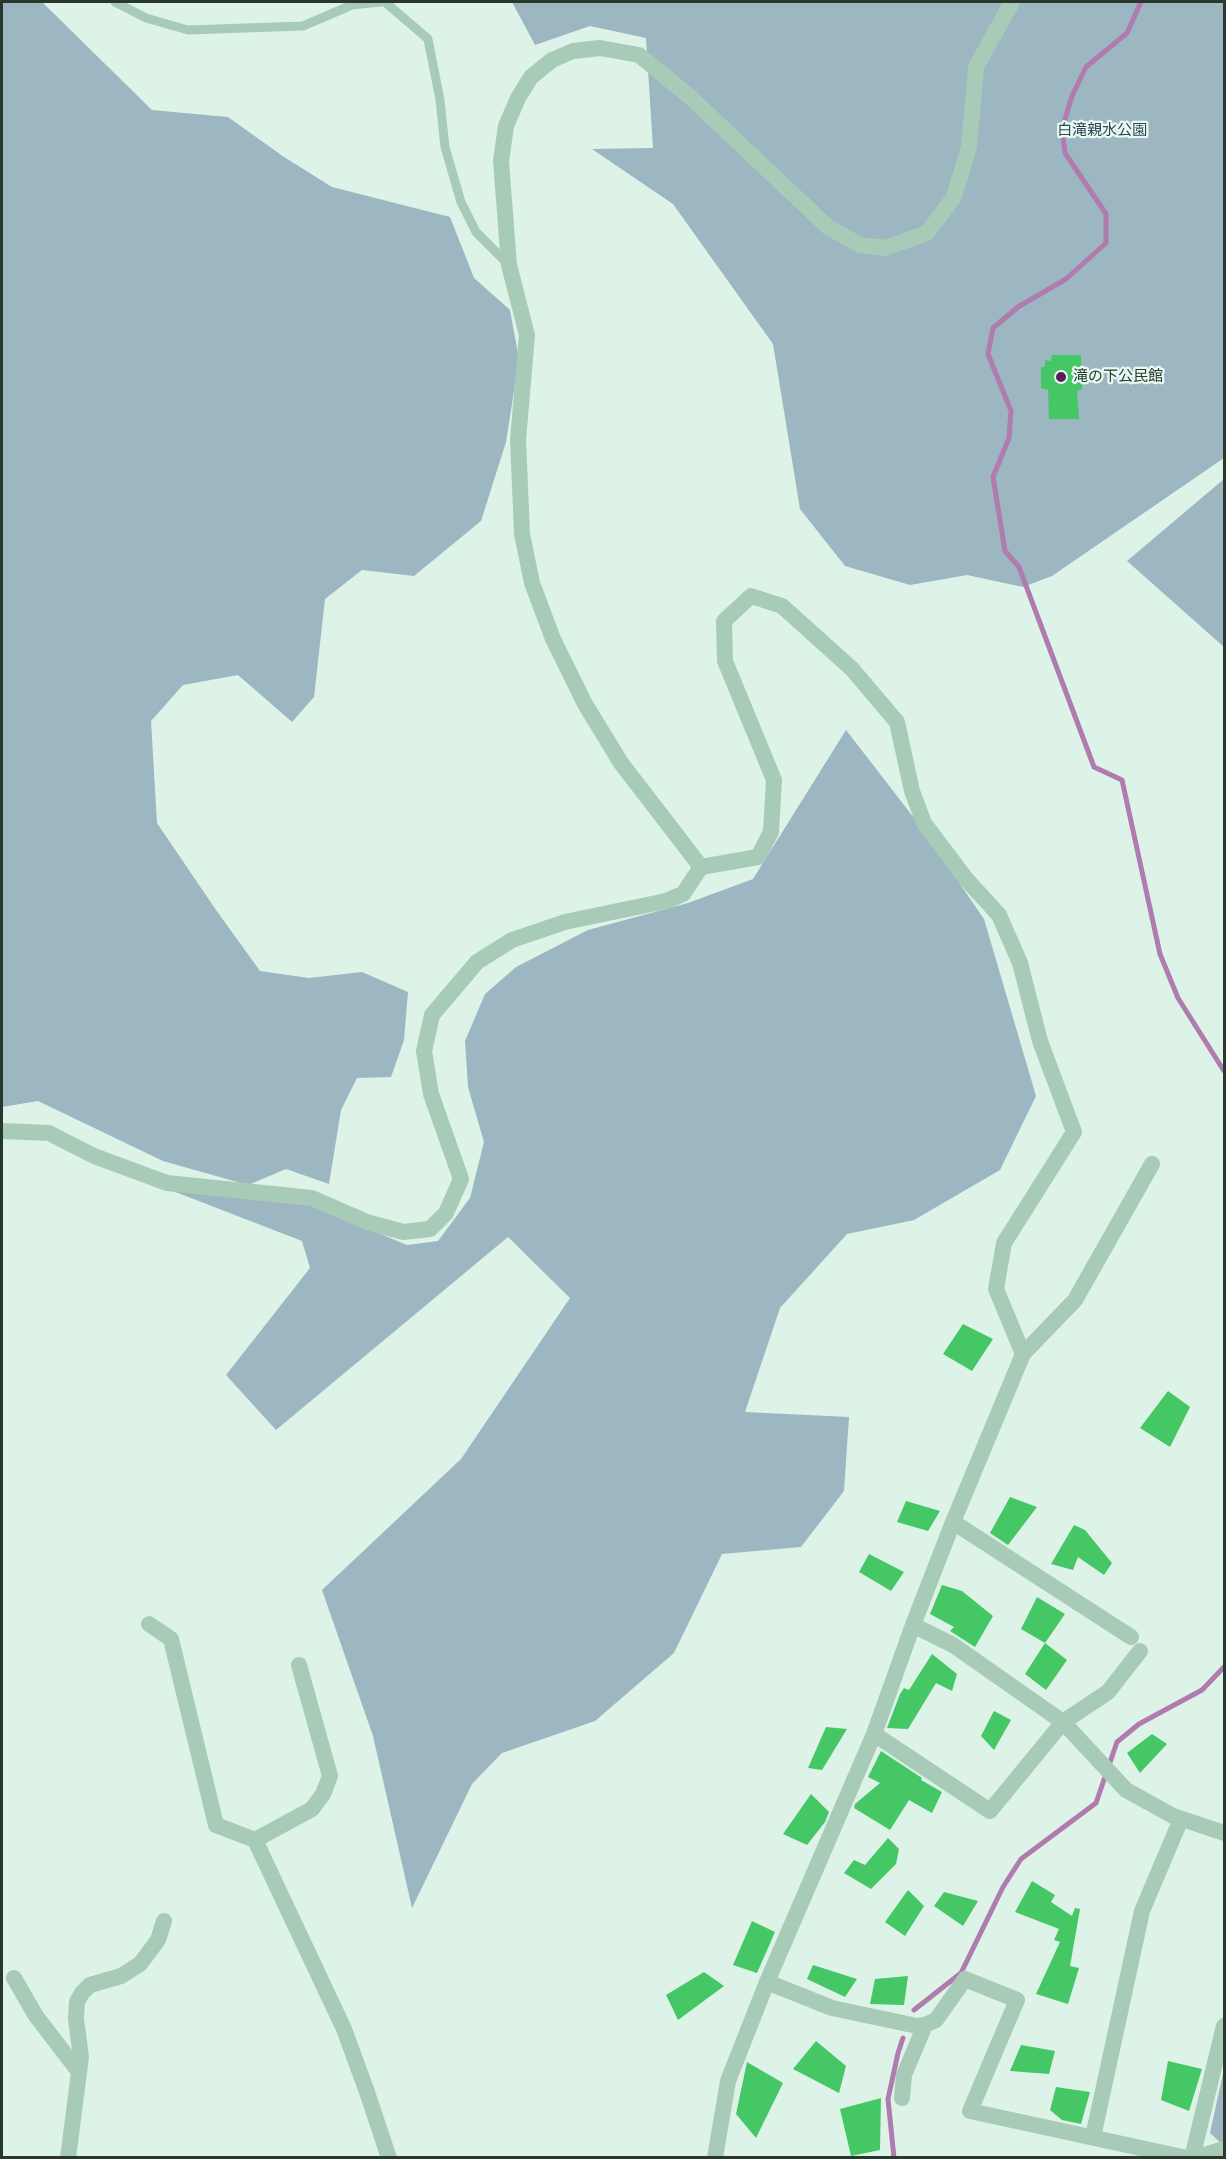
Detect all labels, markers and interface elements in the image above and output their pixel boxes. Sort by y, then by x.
park label: 白滝親水公園 [1057,122,1147,140]
place label: 滝の下公民館 [1073,368,1163,386]
marker: 滝の下公民館 [1054,370,1068,384]

